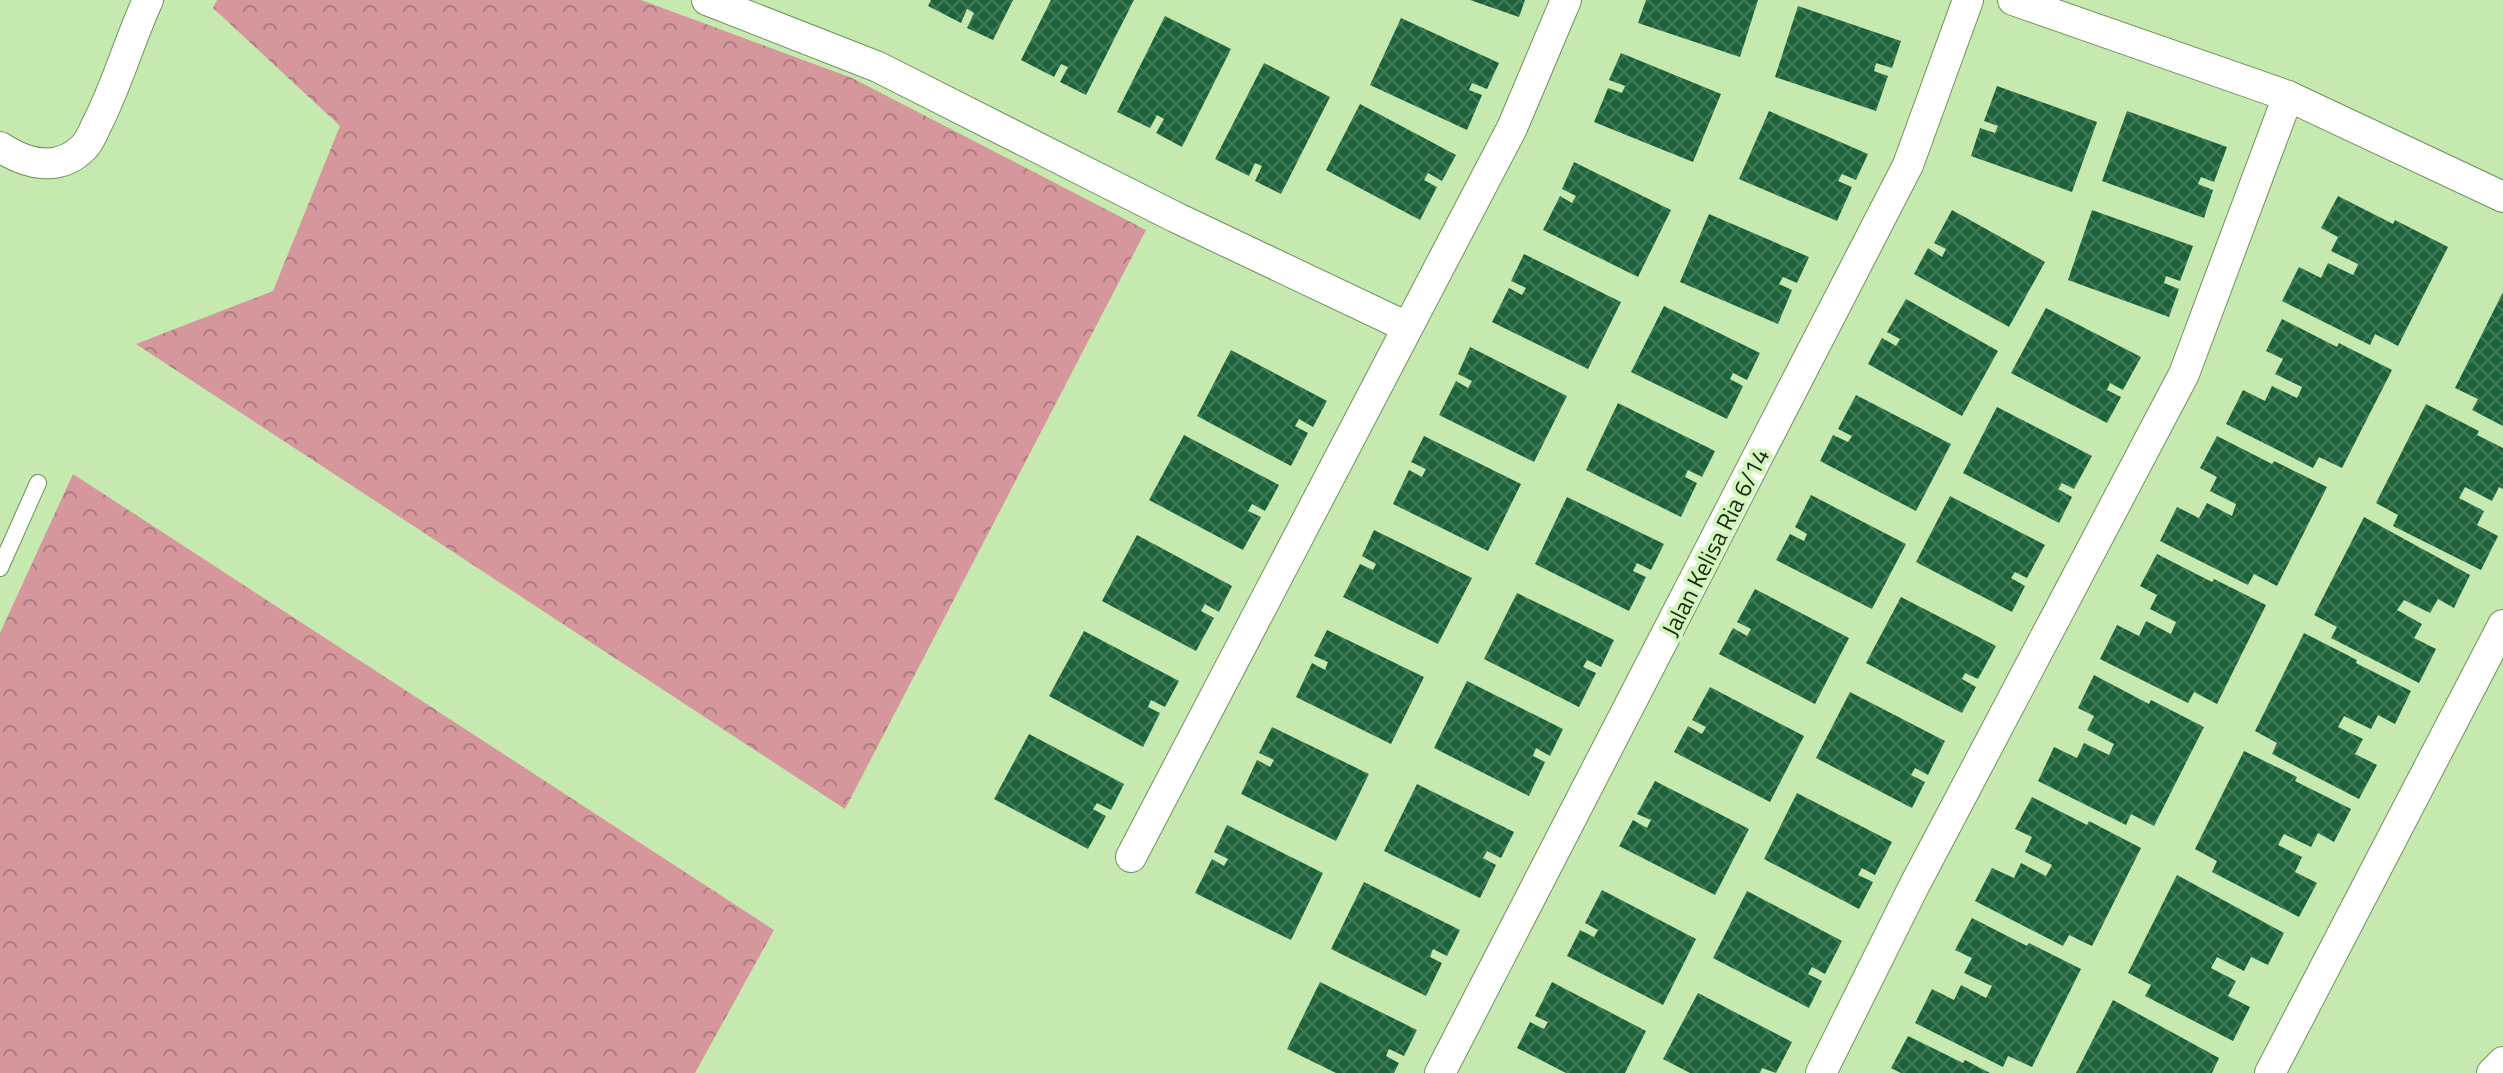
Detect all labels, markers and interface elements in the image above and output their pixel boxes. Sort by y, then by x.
street label: Jalan Kelisa Ria 6/14 [1652,442,1778,642]

